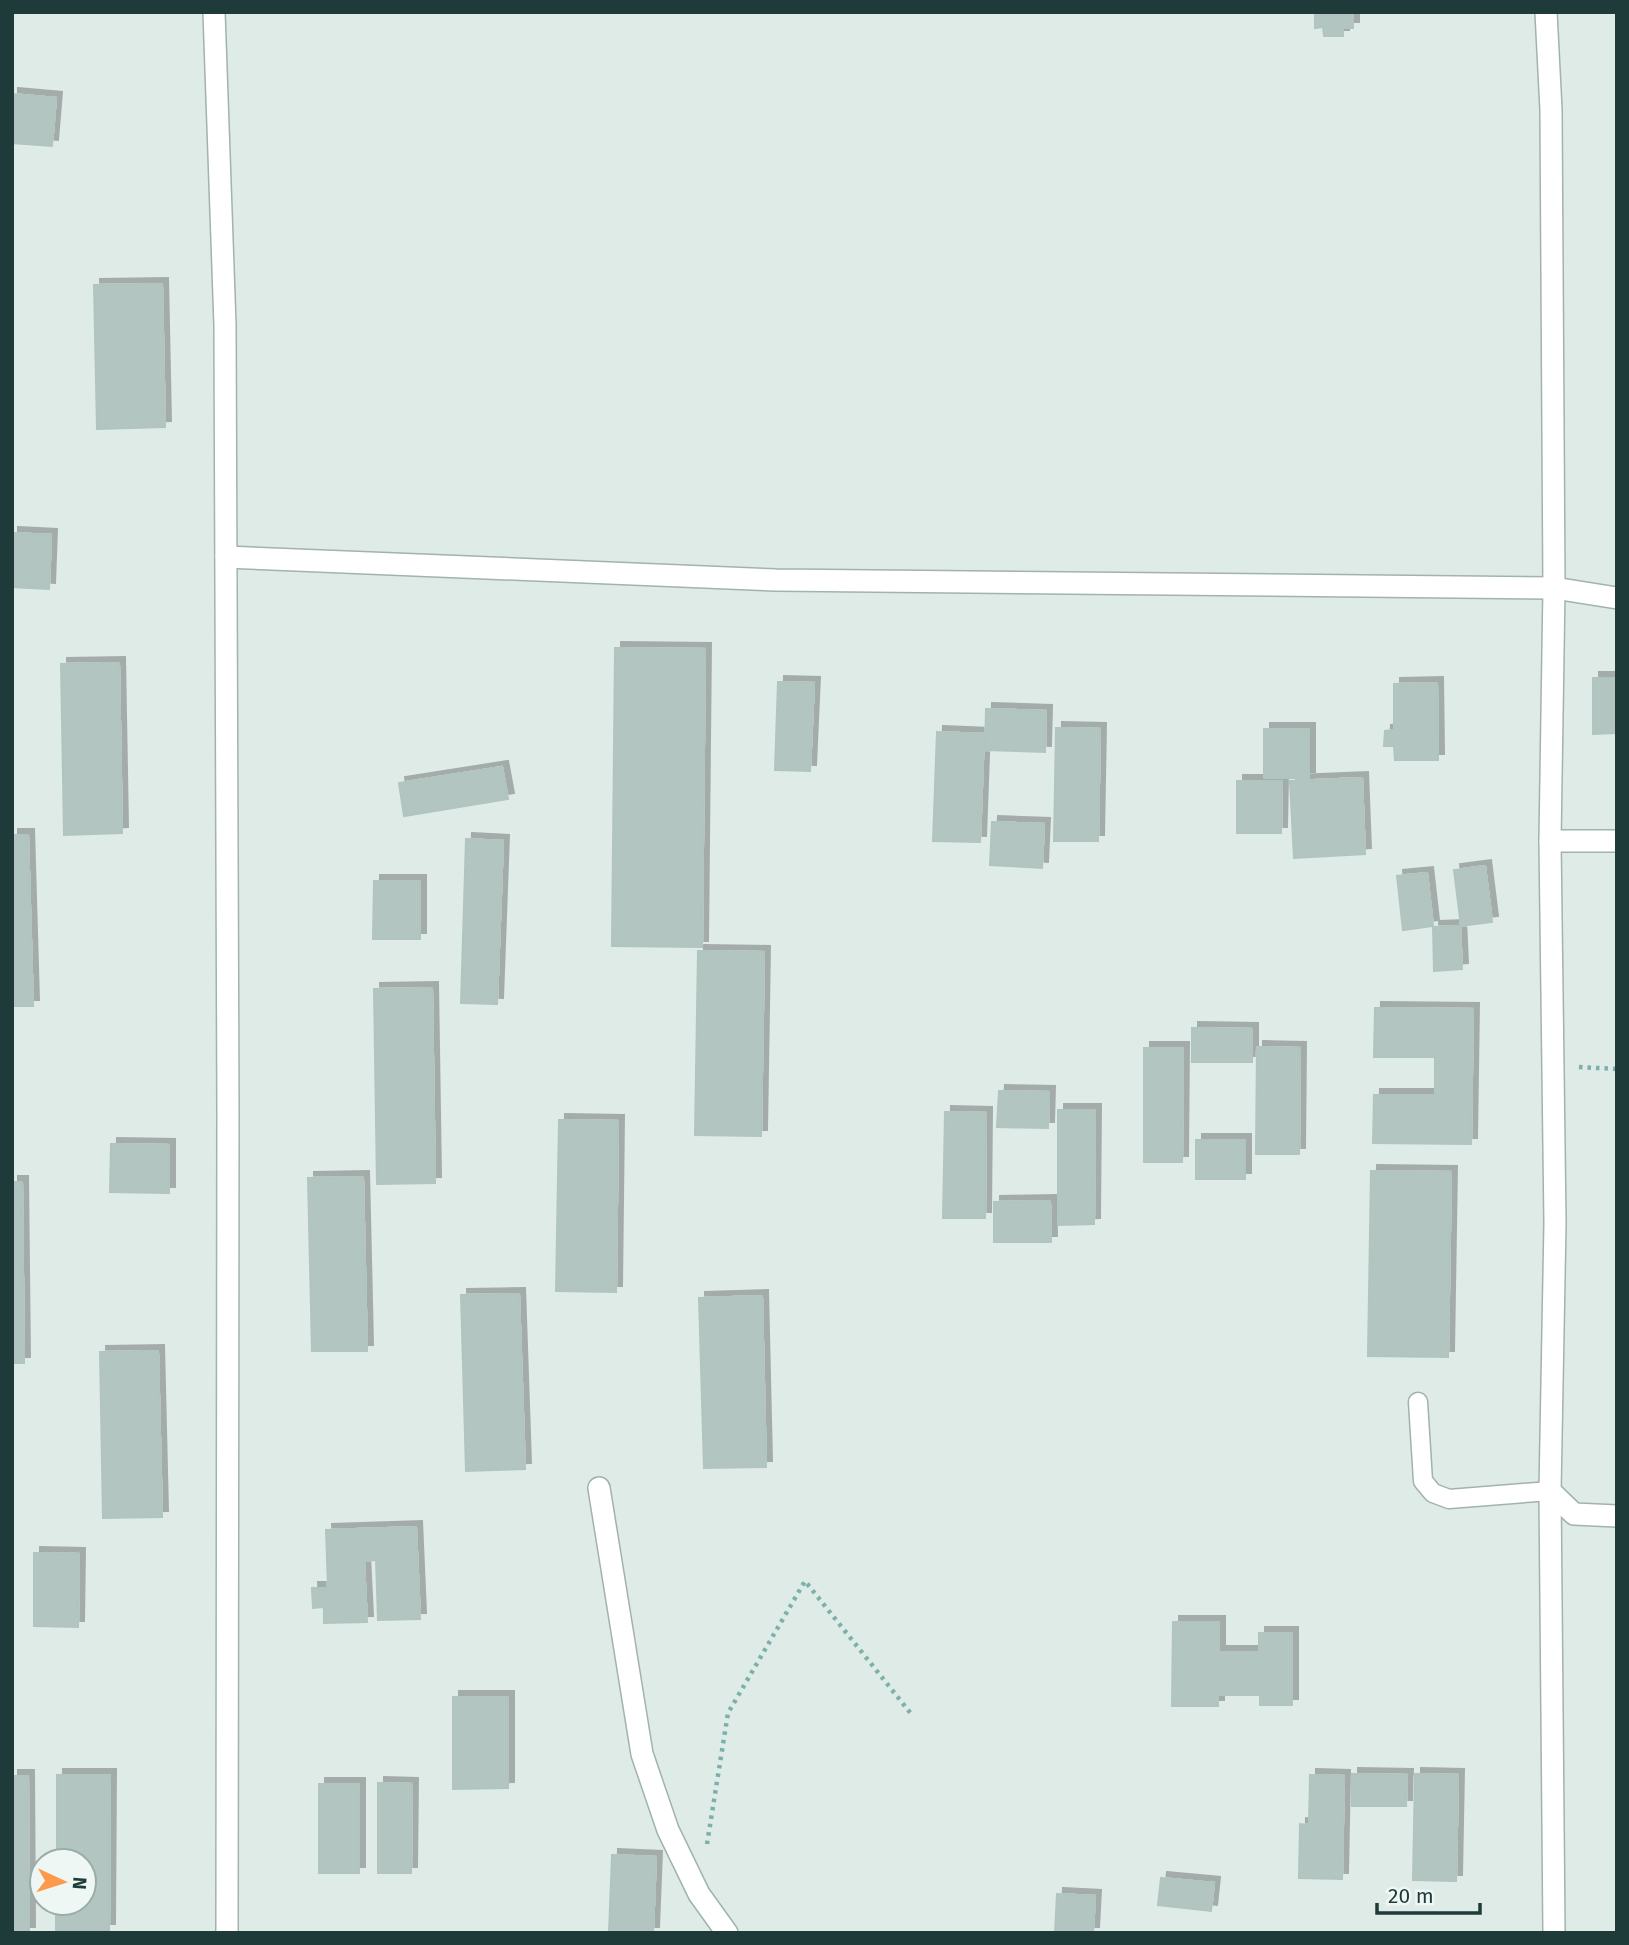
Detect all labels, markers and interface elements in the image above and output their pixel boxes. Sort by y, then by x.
north arrow [28,1847,98,1917]
scale bar [1377,1871,1480,1915]
text: N [68,1876,91,1890]
text: 20 m [1388,1883,1434,1909]

